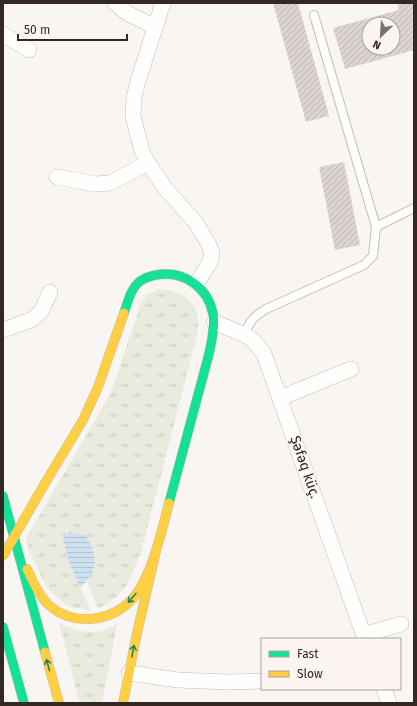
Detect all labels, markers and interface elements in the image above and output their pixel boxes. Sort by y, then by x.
scale bar [18,16,127,42]
north arrow [361,16,401,56]
text: 50 m [24,23,50,37]
text: N [371,37,383,52]
street label: Şəfəq küç. [286,433,324,501]
one-way arrow [127,592,136,603]
legend [261,638,401,690]
one-way arrow [130,645,138,658]
text: Fast [297,647,319,661]
one-way arrow [44,659,52,672]
text: Slow [297,667,323,681]

